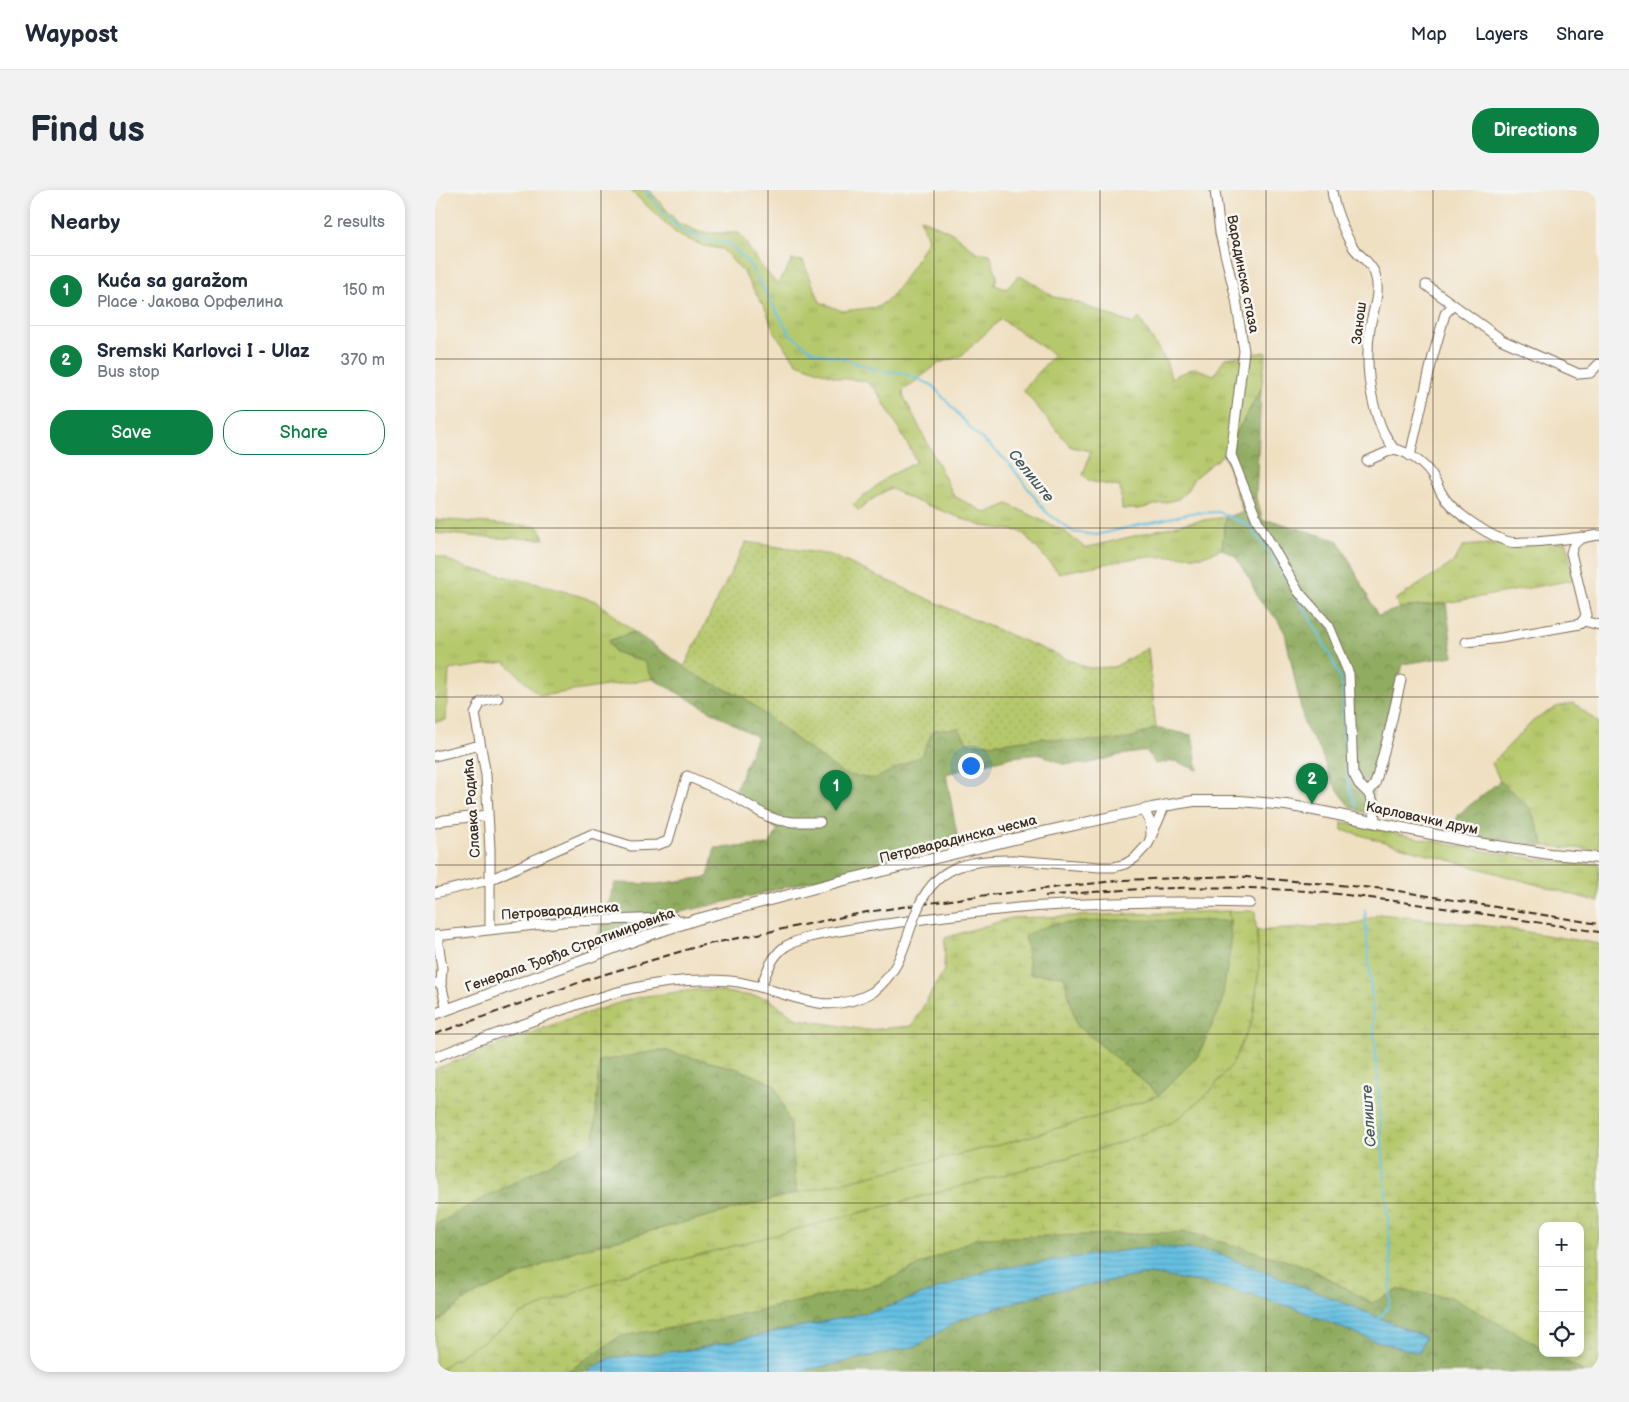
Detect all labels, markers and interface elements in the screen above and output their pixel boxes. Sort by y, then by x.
text: Waypost [25,20,118,49]
text: Map [1411,24,1447,45]
text: Layers [1475,24,1528,45]
text: Share [1556,24,1604,45]
button: Directions [1472,108,1599,153]
text: Find us [30,109,145,152]
text: Nearby [50,210,120,235]
text: 2 results [323,213,385,232]
street label: Варадинска стаза [1223,213,1263,335]
text: Kuća sa garažom [97,270,248,293]
text: 1 [63,281,69,300]
text: 150 m [343,281,385,300]
text: Place · Јакова Орфелина [97,293,283,312]
street label: Занош [1348,301,1370,345]
text: Sremski Karlovci I - Ulaz [97,340,310,363]
text: 2 [61,351,71,370]
text: 370 m [340,351,385,370]
text: Bus stop [97,363,160,382]
button: Save [50,410,213,455]
button: Share [223,410,385,455]
water label: Селиште [1004,446,1058,507]
your location [958,753,984,779]
street label: Славка Родића [460,757,484,858]
pin: 2 [1296,763,1328,804]
pin: 1 [820,770,852,811]
street label: Карловачки друм [1364,798,1480,838]
street label: Петроварадинска чесма [878,811,1039,867]
street label: Петроварадинска [500,898,620,924]
street label: Генерала Ђорђа Стратимировића [463,904,678,996]
water label: Селиште [1357,1084,1381,1148]
map controls [1539,1222,1584,1357]
button: + [1539,1222,1584,1267]
button: − [1539,1267,1584,1312]
button: locate [1539,1312,1584,1357]

